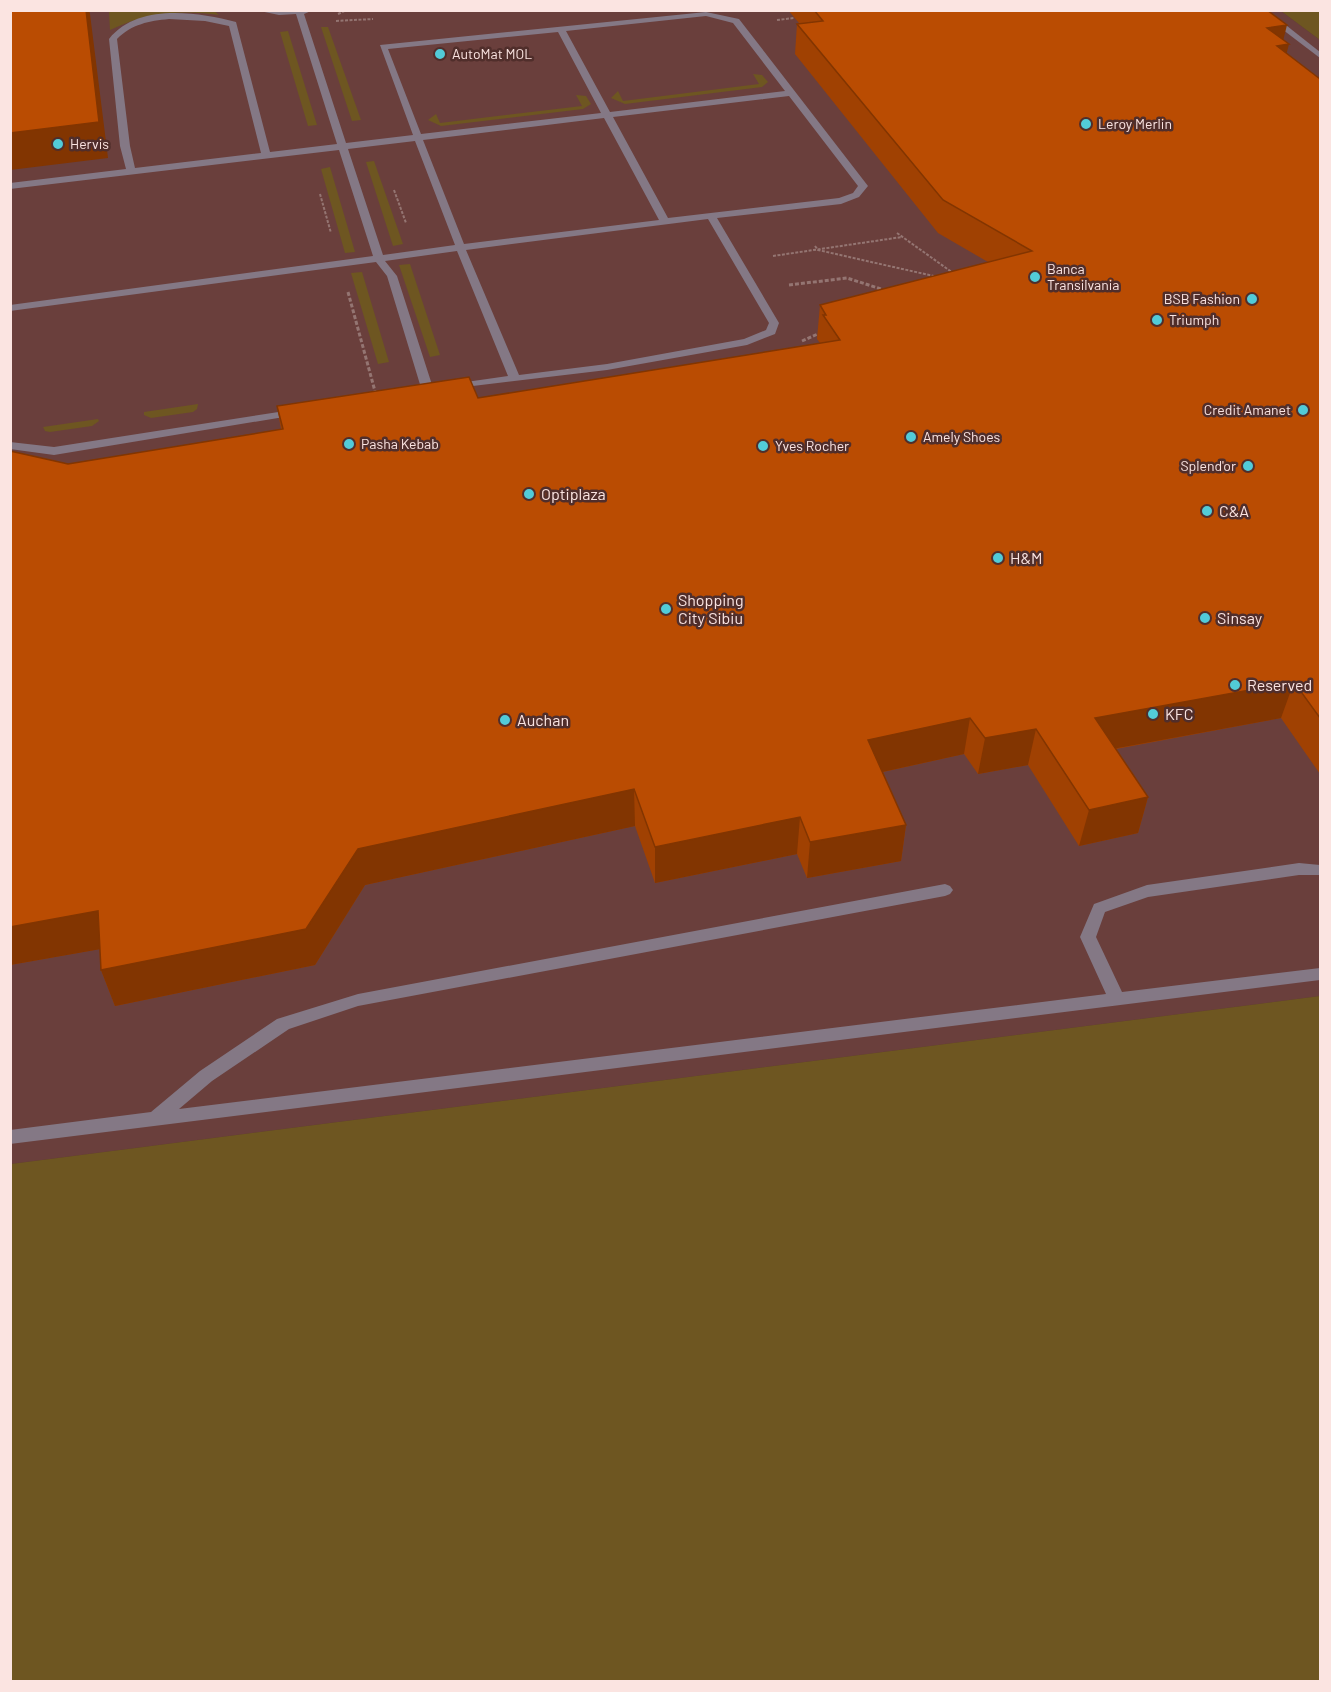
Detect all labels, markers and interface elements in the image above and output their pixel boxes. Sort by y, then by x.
place label: AutoMat MOL [452,45,532,62]
marker: AutoMat MOL [433,47,447,61]
place label: Leroy Merlin [1098,115,1172,132]
marker: Leroy Merlin [1079,117,1093,131]
place label: Hervis [70,135,109,152]
marker: Hervis [51,137,65,151]
place label: Banca Transilvania [1047,260,1119,293]
marker: Banca Transilvania [1028,270,1042,284]
place label: BSB Fashion [1164,290,1240,307]
marker: BSB Fashion [1245,292,1259,306]
place label: Triumph [1169,311,1219,328]
marker: Triumph [1150,313,1164,327]
place label: Credit Amanet [1204,401,1291,418]
marker: Credit Amanet [1296,403,1310,417]
place label: Amely Shoes [923,428,1001,445]
marker: Amely Shoes [904,430,918,444]
place label: Pasha Kebab [361,435,439,452]
marker: Pasha Kebab [342,437,356,451]
place label: Yves Rocher [775,437,849,454]
marker: Yves Rocher [756,439,770,453]
place label: Splend'or [1180,457,1236,474]
marker: Splend'or [1241,459,1255,473]
place label: Optiplaza [541,484,606,503]
marker: Optiplaza [522,487,536,501]
place label: C&A [1219,501,1249,520]
marker: C&A [1200,504,1214,518]
place label: H&M [1010,548,1042,567]
marker: H&M [991,551,1005,565]
place label: Shopping City Sibiu [678,590,744,627]
marker: Shopping City Sibiu [659,602,673,616]
place label: Sinsay [1217,608,1263,627]
marker: Sinsay [1198,611,1212,625]
place label: Reserved [1247,675,1312,694]
marker: Reserved [1228,678,1242,692]
place label: KFC [1165,704,1194,723]
marker: KFC [1146,707,1160,721]
place label: Auchan [517,710,569,729]
marker: Auchan [498,713,512,727]

